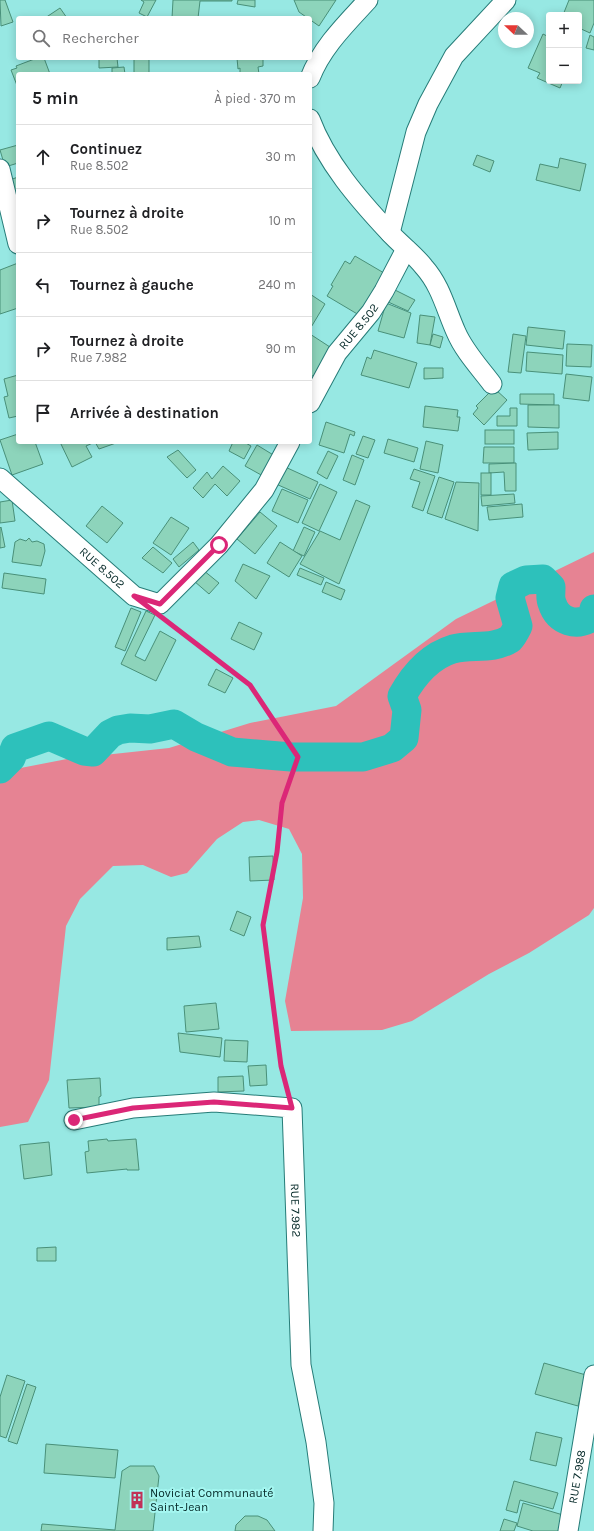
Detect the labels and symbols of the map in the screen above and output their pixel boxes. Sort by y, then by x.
north arrow [498,12,534,48]
street label: RUE 8.502 [336,301,381,352]
route start [210,536,228,554]
street label: RUE 8.502 [77,544,127,591]
route end [65,1111,83,1129]
street label: RUE 7.982 [288,1183,304,1237]
street label: RUE 7.988 [566,1449,588,1505]
place label: Noviciat Communauté Saint-Jean [150,1486,274,1514]
building icon: Noviciat Communauté Saint-Jean [127,1490,147,1510]

